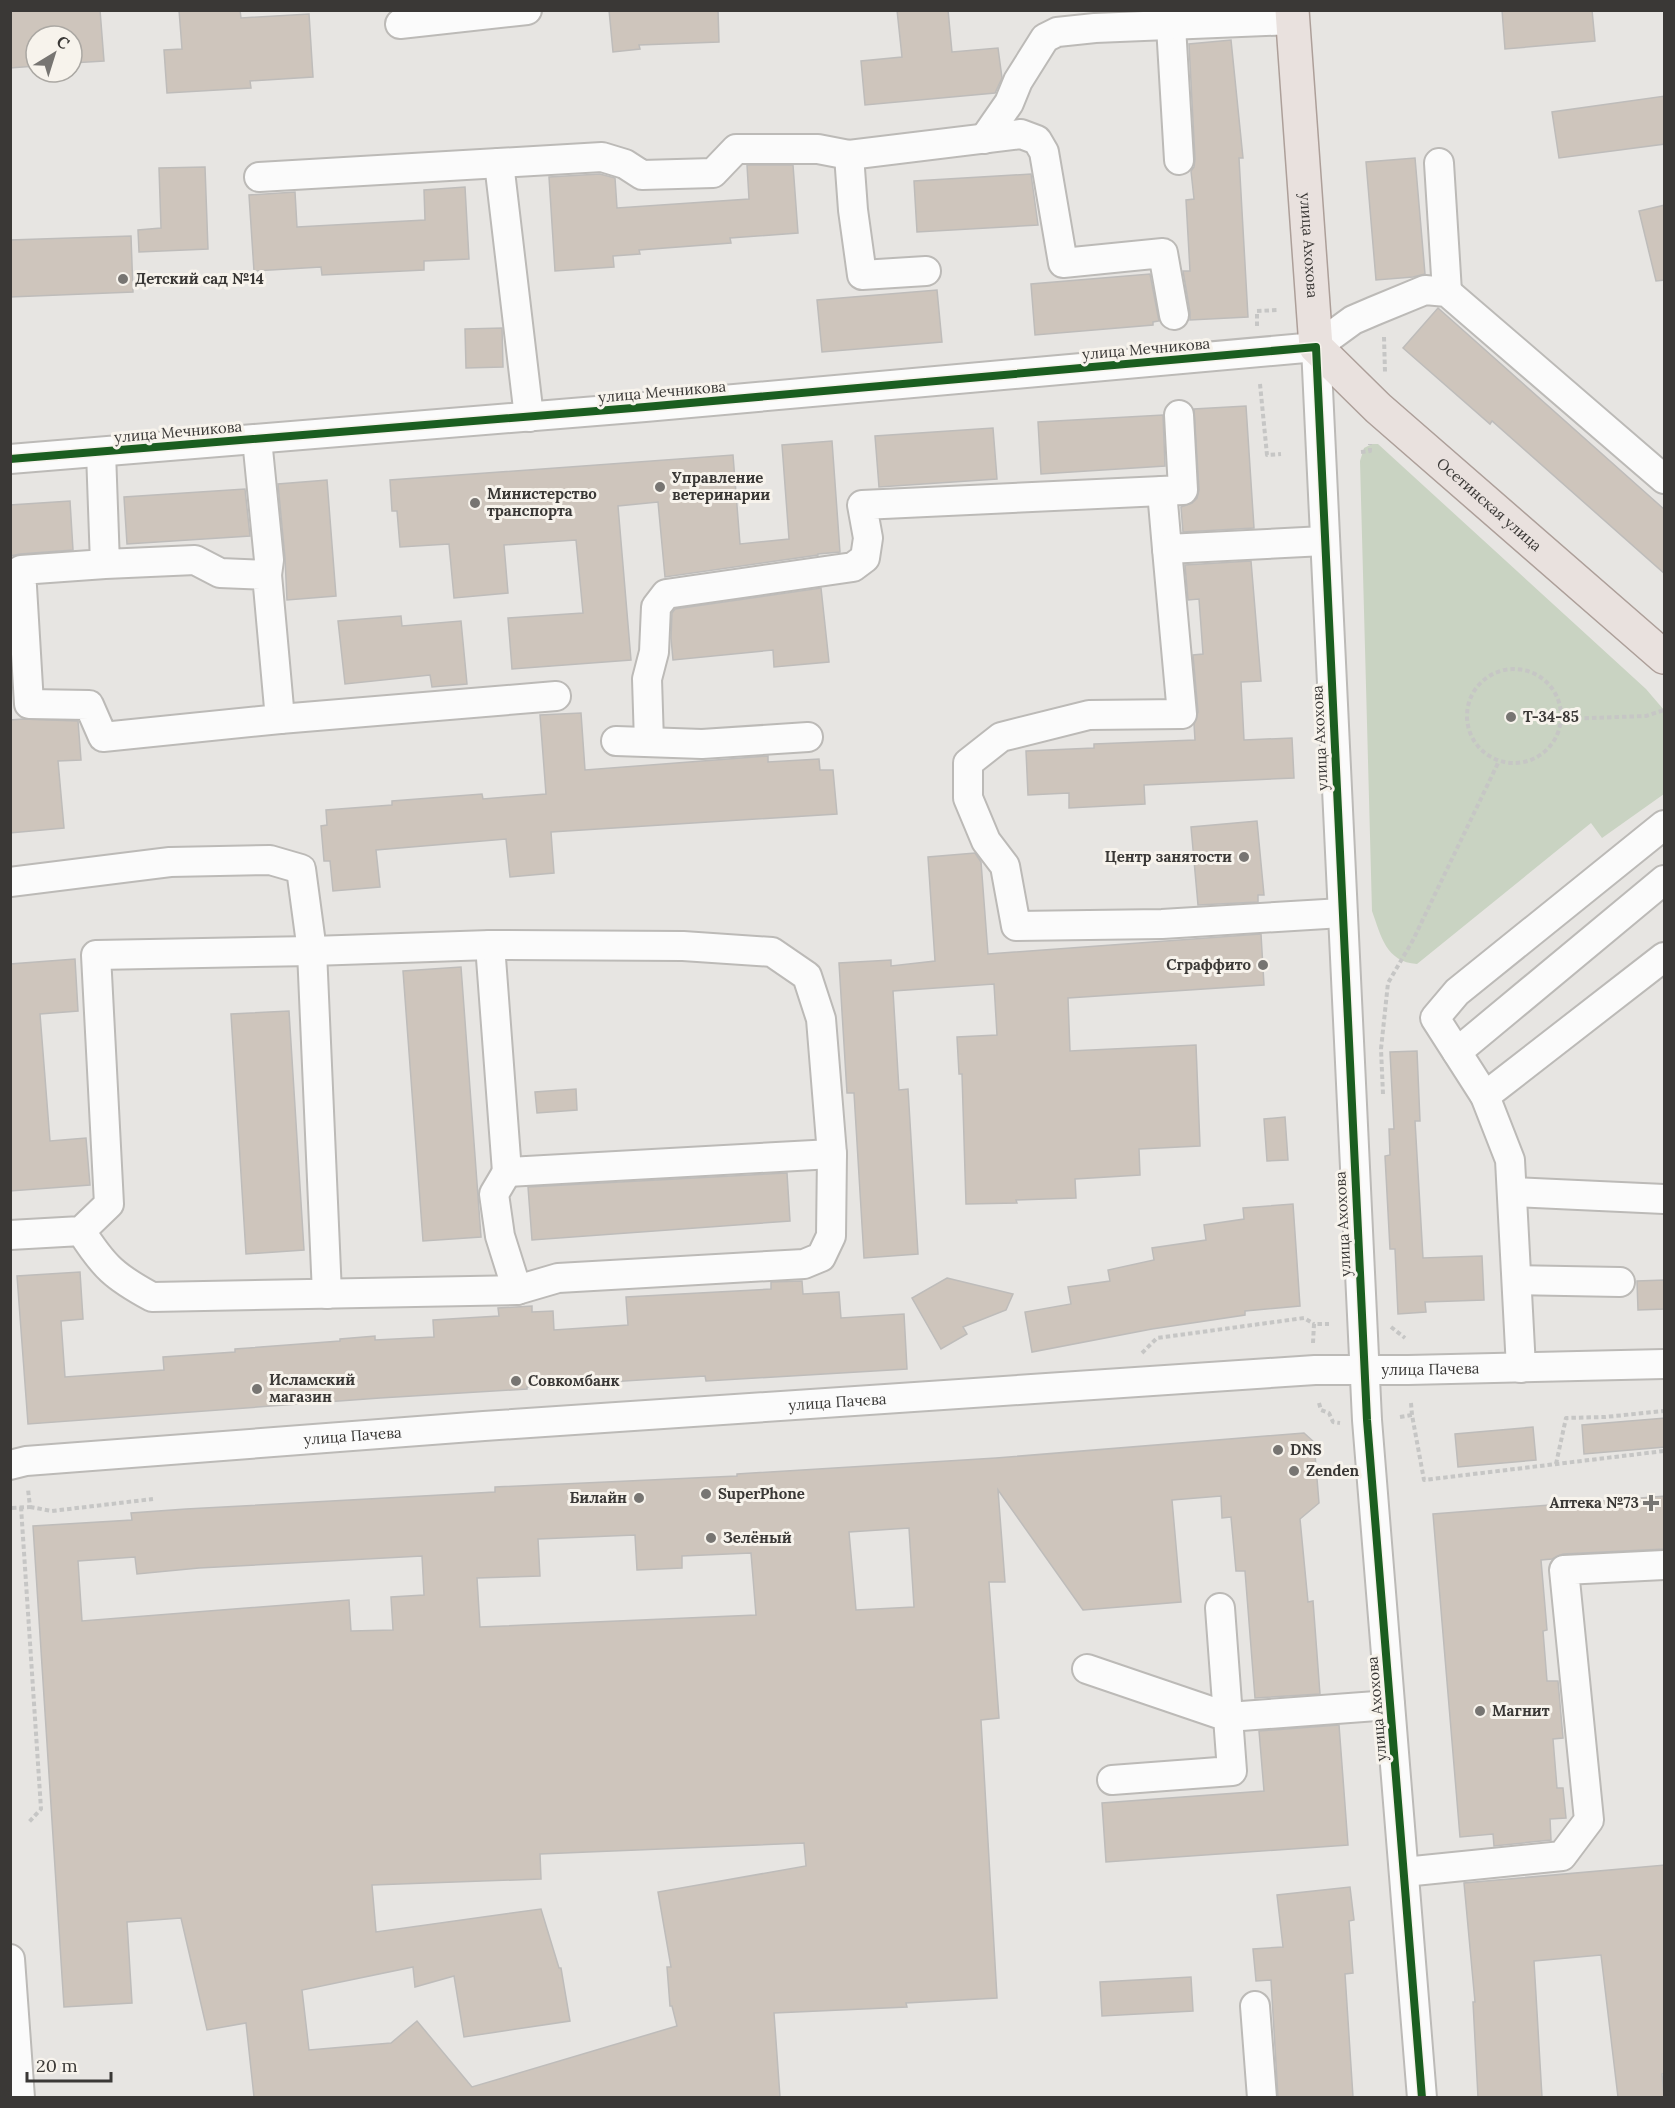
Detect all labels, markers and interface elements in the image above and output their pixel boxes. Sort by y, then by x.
north arrow [24,24,84,84]
text: С [53,31,74,53]
street label: улица Ахохова [1296,192,1323,299]
place label: Детский сад №14 [135,269,264,288]
marker: Детский сад №14 [116,272,130,286]
street label: улица Мечникова [1081,333,1211,364]
street label: улица Мечникова [597,376,727,407]
street label: улица Мечникова [113,416,243,447]
street label: Осетинская улица [1433,453,1546,555]
place label: Управление ветеринарии [672,468,770,504]
marker: Управление ветеринарии [653,480,667,494]
place label: Министерство транспорта [487,484,597,520]
marker: Министерство транспорта [468,496,482,510]
street label: улица Ахохова [1307,685,1332,791]
place label: Т-34-85 [1523,707,1579,726]
marker: Т-34-85 [1504,710,1518,724]
place label: Центр занятости [1105,847,1232,866]
marker: Центр занятости [1237,850,1251,864]
place label: Сграффито [1166,955,1252,974]
marker: Сграффито [1256,958,1270,972]
street label: улица Ахохова [1330,1171,1355,1277]
street label: улица Пачева [1381,1358,1480,1379]
place label: Исламский магазин [269,1370,355,1406]
place label: Совкомбанк [528,1371,620,1390]
marker: Совкомбанк [509,1374,523,1388]
marker: Исламский магазин [250,1382,264,1396]
street label: улица Пачева [788,1389,887,1414]
street label: улица Пачева [303,1422,402,1449]
place label: DNS [1290,1440,1322,1459]
marker: DNS [1271,1443,1285,1457]
place label: Zenden [1306,1461,1360,1480]
marker: Zenden [1287,1464,1301,1478]
place label: SuperPhone [718,1484,805,1503]
marker: SuperPhone [699,1487,713,1501]
place label: Билайн [569,1488,627,1507]
marker: Билайн [632,1491,646,1505]
place label: Аптека №73 [1549,1493,1639,1512]
marker: Аптека №73 [1644,1496,1658,1510]
place label: Зелёный [723,1528,792,1547]
marker: Зелёный [704,1531,718,1545]
street label: улица Ахохова [1362,1655,1391,1762]
place label: Магнит [1492,1701,1550,1720]
marker: Магнит [1473,1704,1487,1718]
scale bar [27,2045,111,2083]
text: 20 m [36,2054,78,2077]

